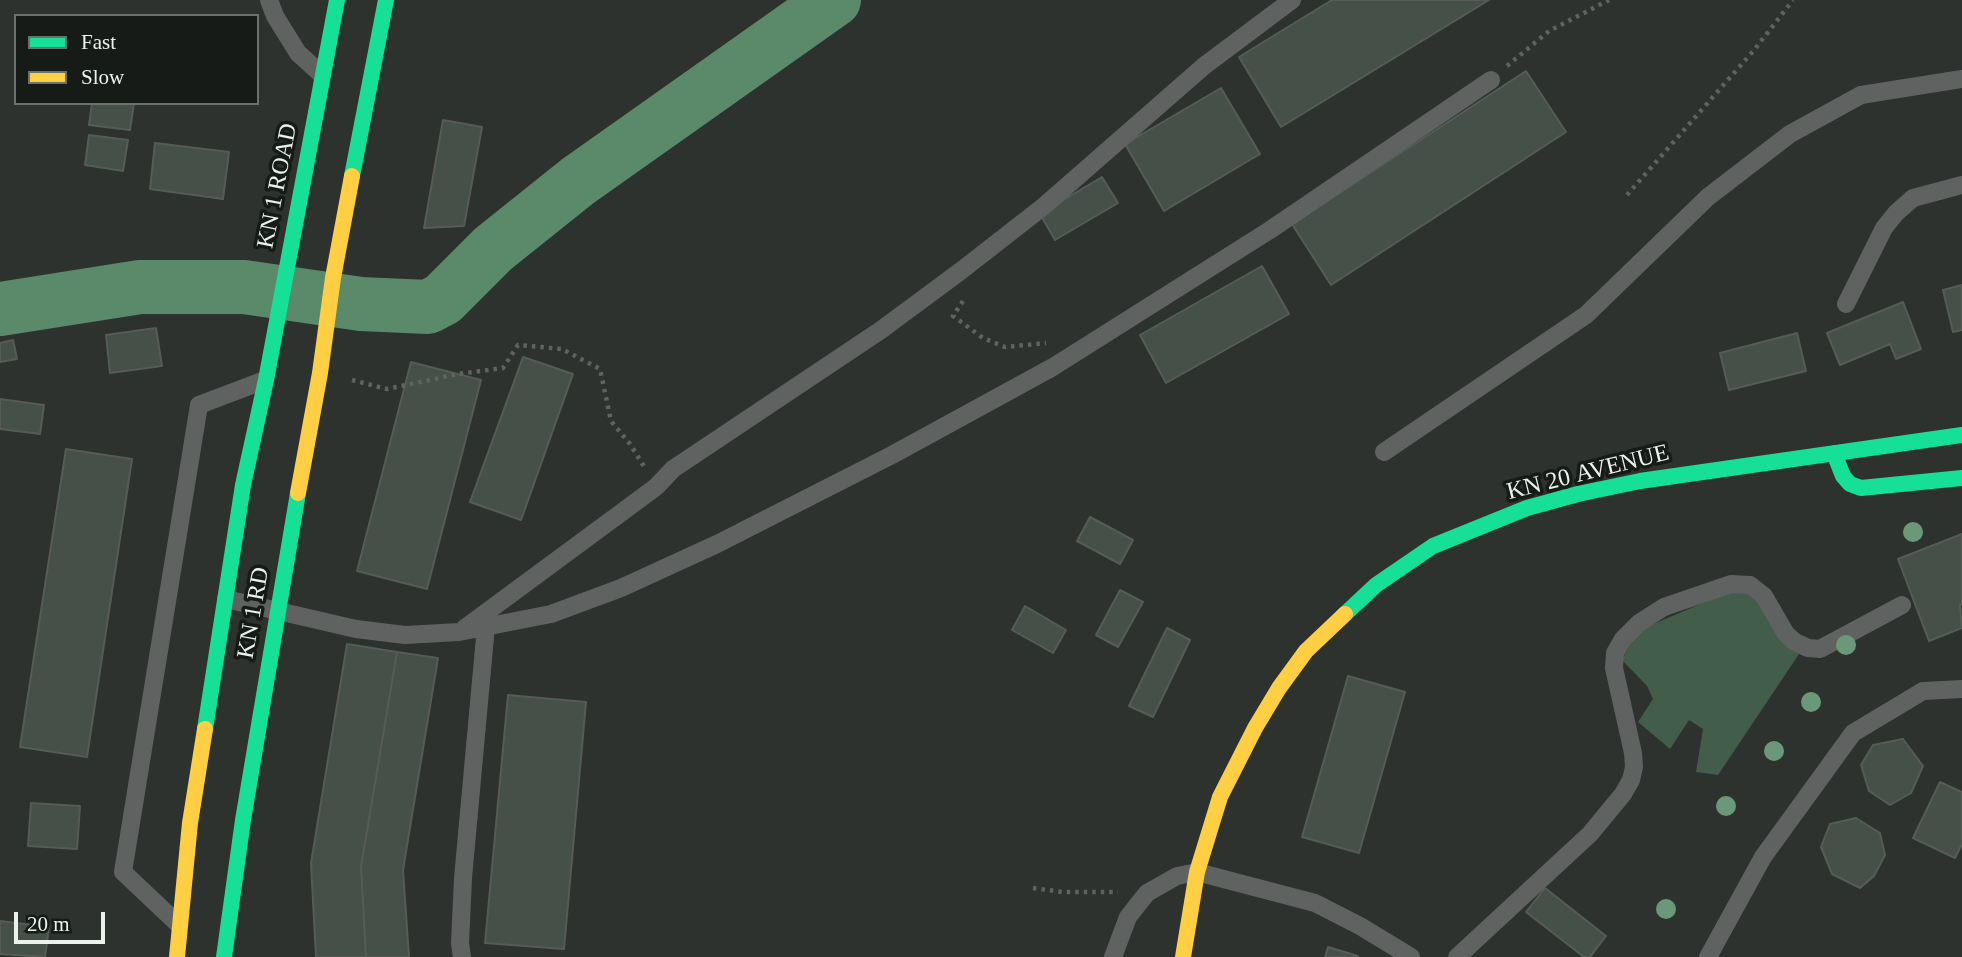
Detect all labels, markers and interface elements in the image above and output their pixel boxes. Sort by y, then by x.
legend [14,14,259,105]
text: Fast [81,30,116,54]
text: Slow [81,65,124,89]
street label: KN 1 ROAD [252,121,304,251]
street label: KN 20 AVENUE [1504,439,1672,507]
street label: KN 1 RD [232,565,276,661]
scale bar [18,898,108,942]
text: 20 m [27,912,70,936]

